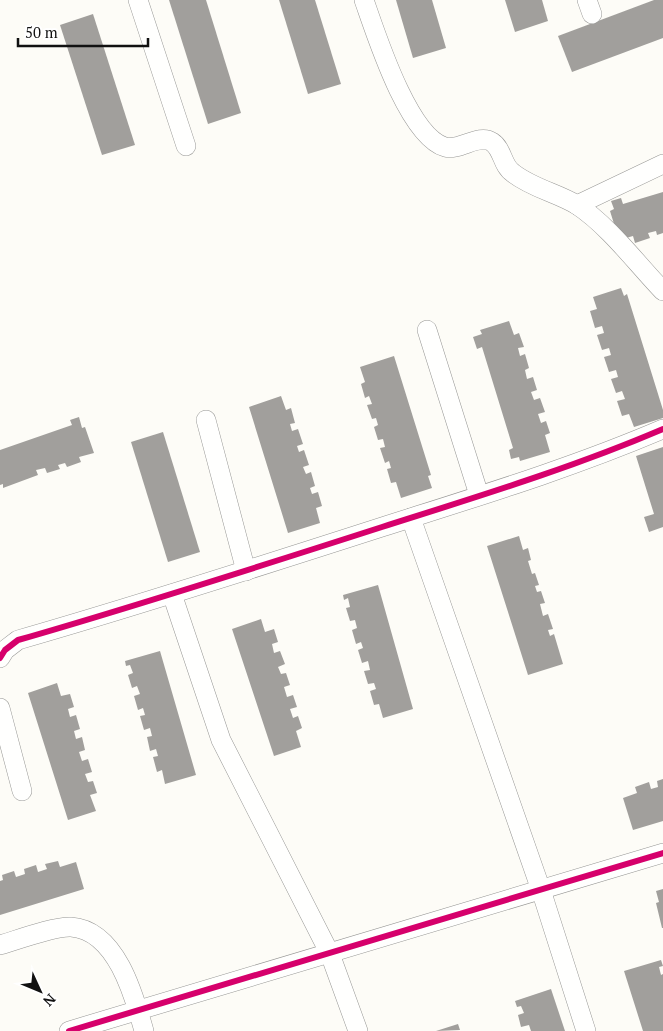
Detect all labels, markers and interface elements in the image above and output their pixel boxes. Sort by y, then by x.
scale bar [18,15,148,47]
text: 50 m [25,22,58,42]
north arrow [15,966,65,1016]
text: N [39,990,60,1011]

